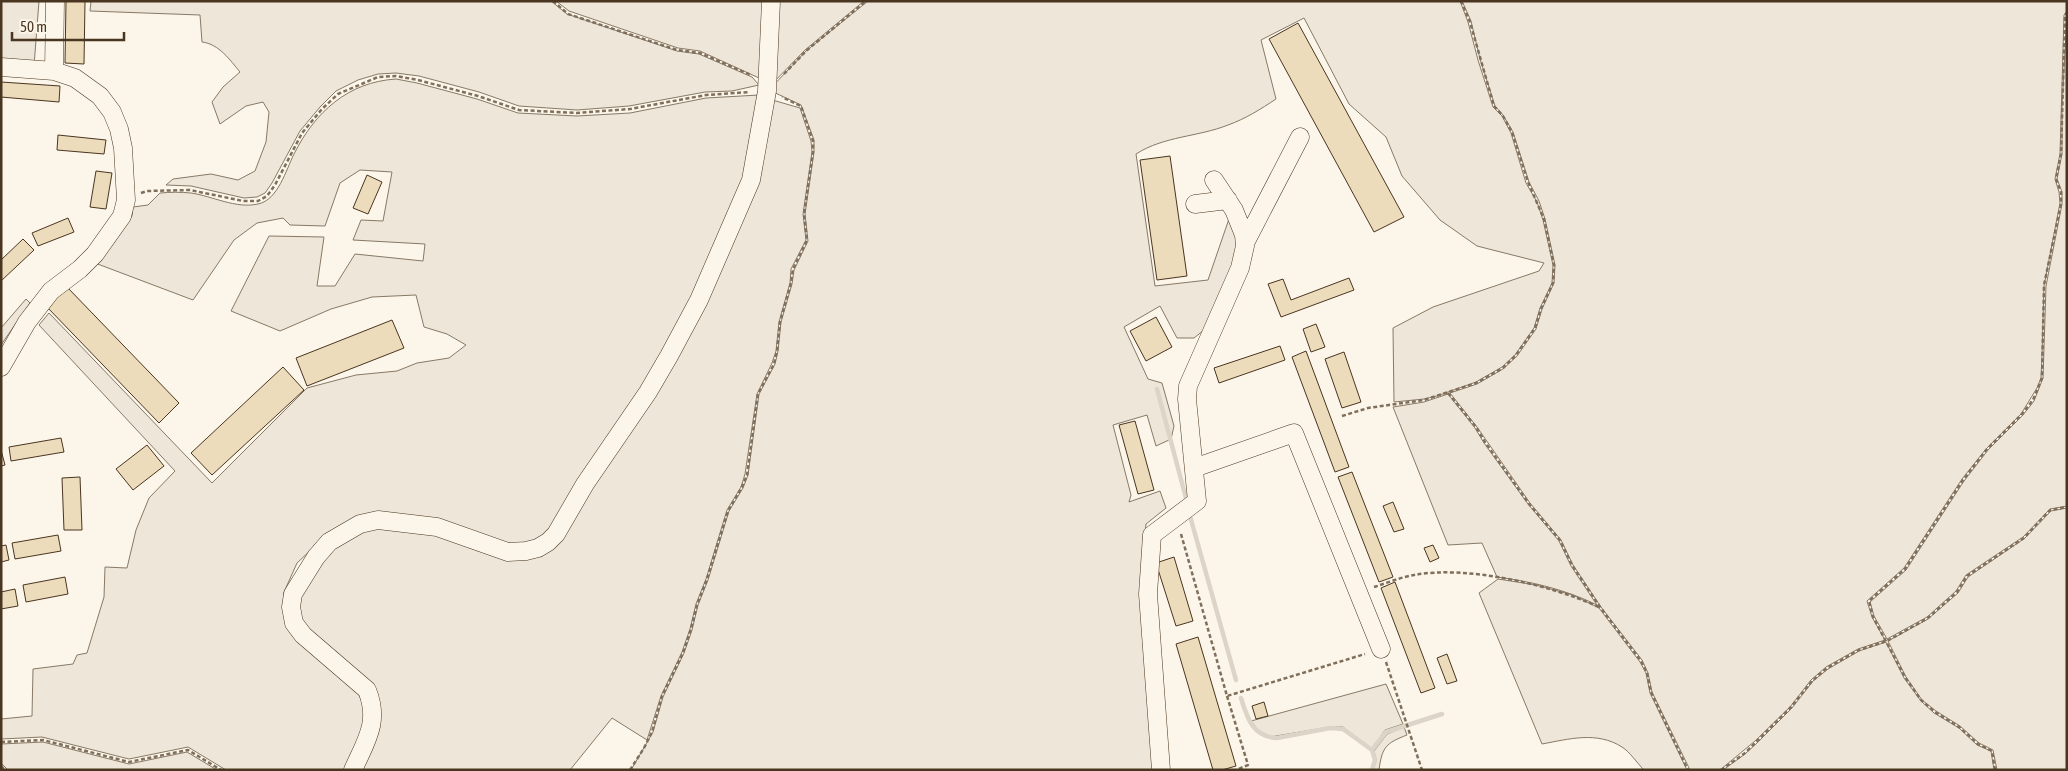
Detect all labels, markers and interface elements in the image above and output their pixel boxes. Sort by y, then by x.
scale bar [12,10,125,42]
text: 50 m [20,18,47,35]

